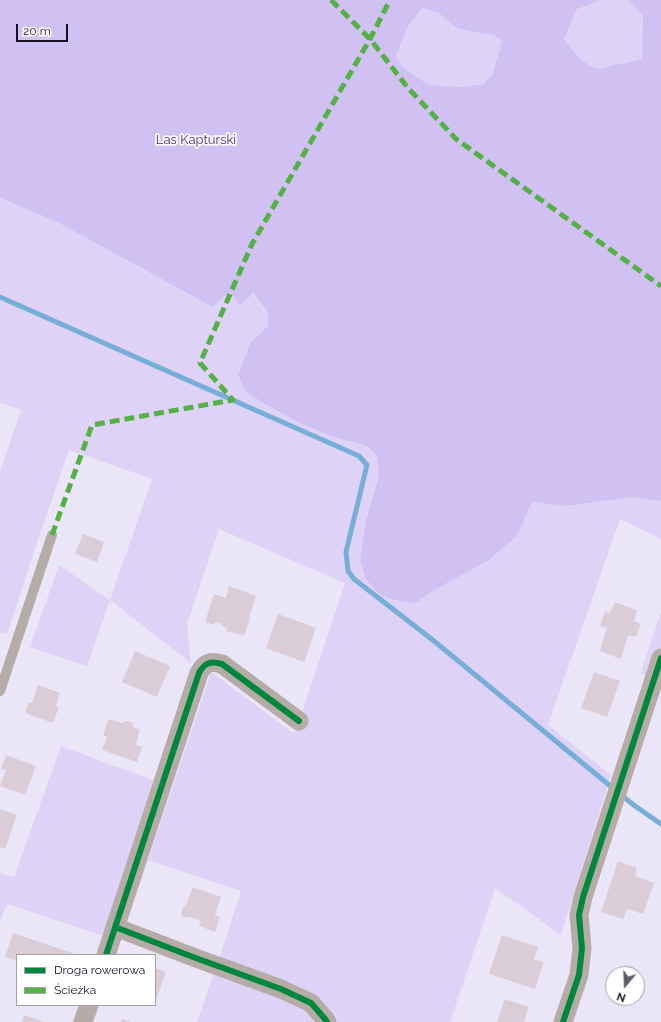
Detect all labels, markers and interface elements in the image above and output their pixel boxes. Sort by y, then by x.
scale bar [18,16,70,42]
text: 20 m [23,24,51,38]
park label: Las Kapturski [156,132,236,148]
legend [16,954,156,1006]
text: Droga rowerowa [54,963,145,977]
north arrow [605,966,645,1006]
text: Ścieżka [54,983,96,997]
text: N [615,989,627,1004]

